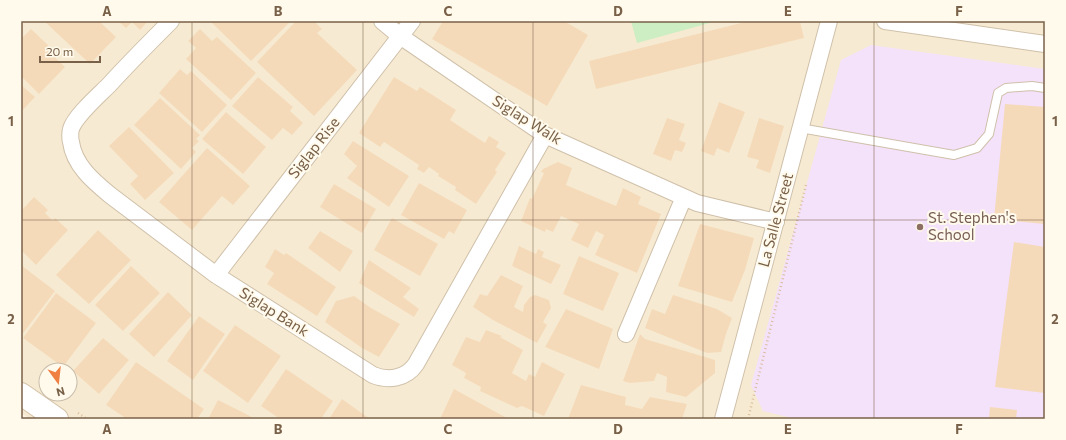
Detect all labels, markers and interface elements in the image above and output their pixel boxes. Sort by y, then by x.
text: A [102,3,112,19]
text: B [274,3,283,19]
text: C [444,3,453,19]
text: D [613,3,623,19]
text: E [784,3,792,19]
text: F [955,3,963,19]
scale bar [40,38,100,64]
text: 20 m [46,44,73,58]
street label: Siglap Walk [489,91,566,148]
text: 1 [8,113,14,129]
street label: Siglap Rise [284,113,343,182]
text: 1 [1052,113,1058,129]
street label: La Salle Street [754,171,796,269]
place label: St. Stephen's School [928,208,1016,243]
marker: St. Stephen's School [915,222,925,232]
street label: Siglap Bank [237,283,313,340]
text: 2 [7,311,15,327]
text: 2 [1051,311,1059,327]
north arrow [38,362,78,402]
text: N [55,385,66,399]
text: A [102,421,112,437]
text: B [274,421,283,437]
text: C [444,421,453,437]
text: D [613,421,623,437]
text: E [784,421,792,437]
text: F [955,421,963,437]

